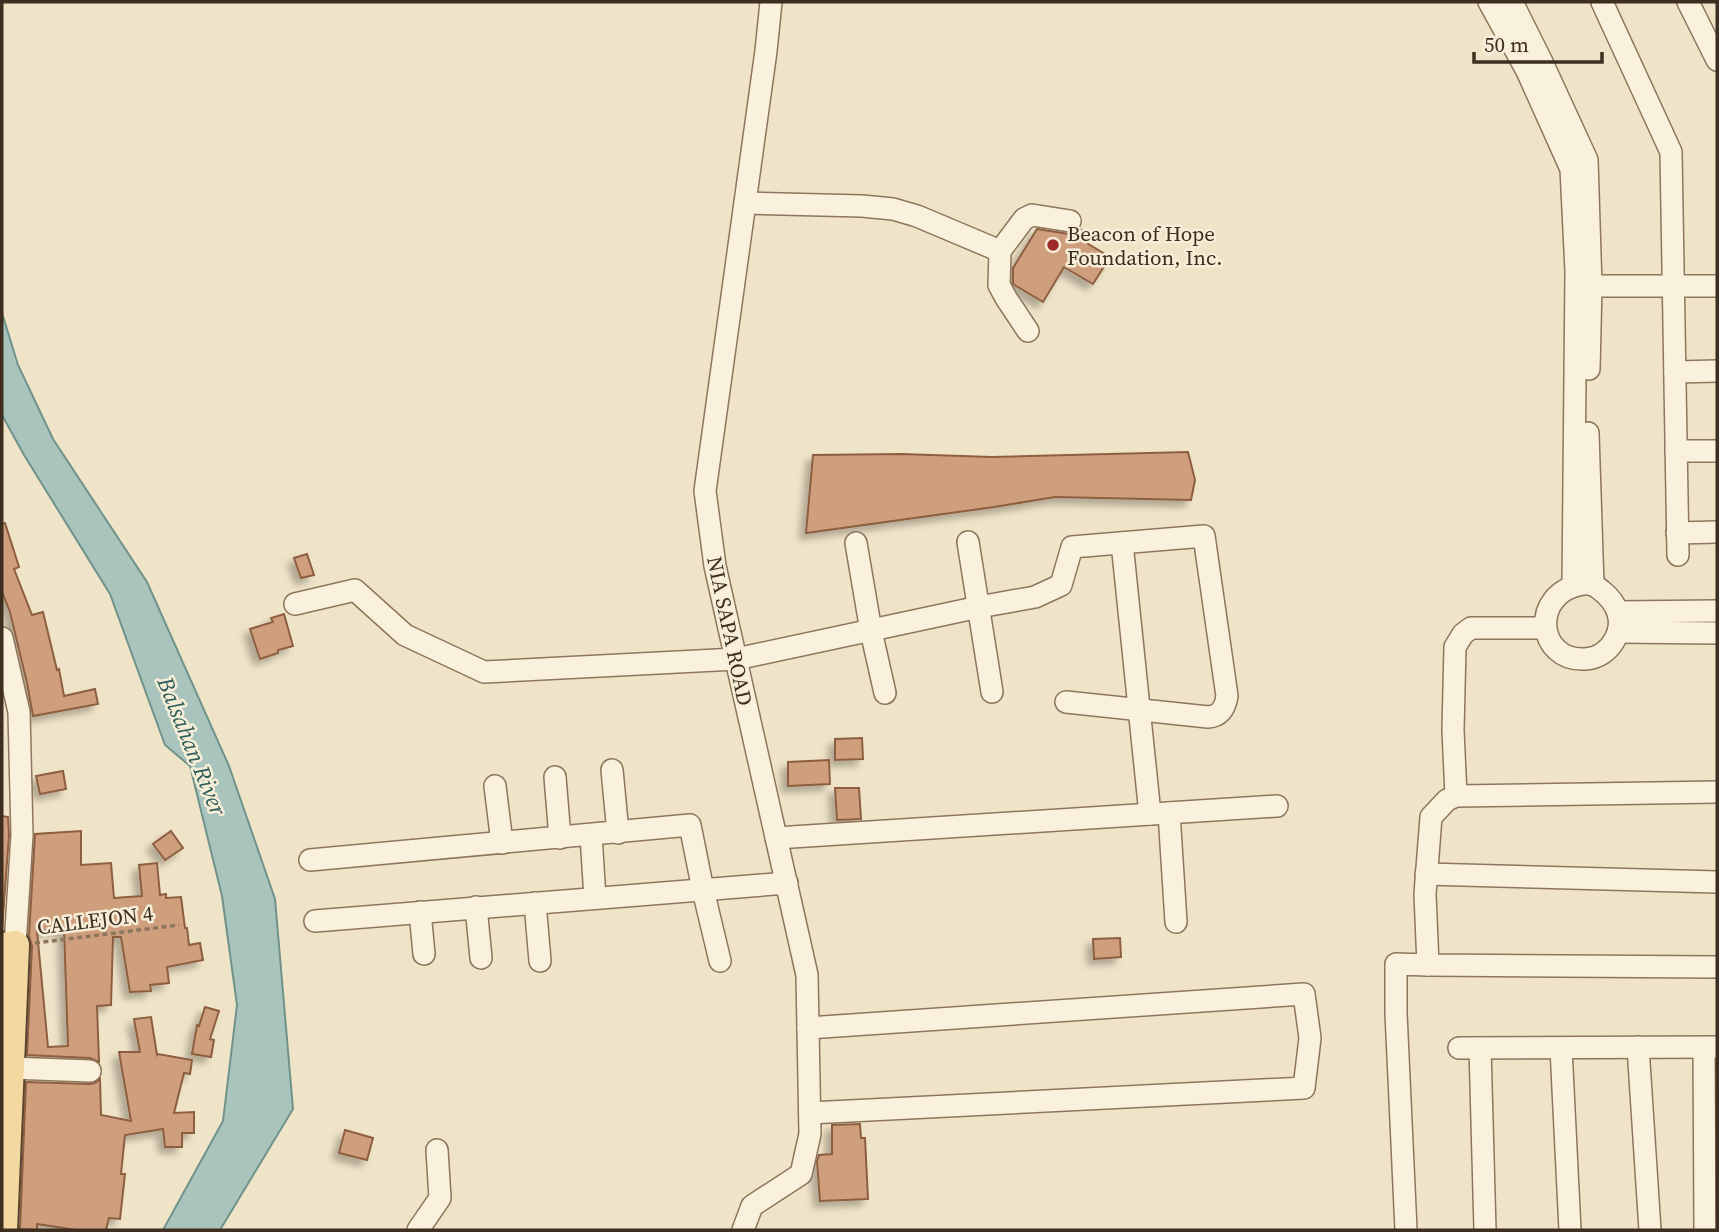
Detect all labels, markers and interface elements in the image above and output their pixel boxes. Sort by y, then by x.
scale bar [1474,21,1602,65]
text: 50 m [1484,30,1529,59]
place label: Beacon of Hope Foundation, Inc. [1067,219,1223,272]
marker: Beacon of Hope Foundation, Inc. [1045,237,1061,253]
street label: NIA SAPA ROAD [700,554,760,708]
water label: Balsahan River [149,671,235,821]
street label: CALLEJON 4 [35,898,155,942]

